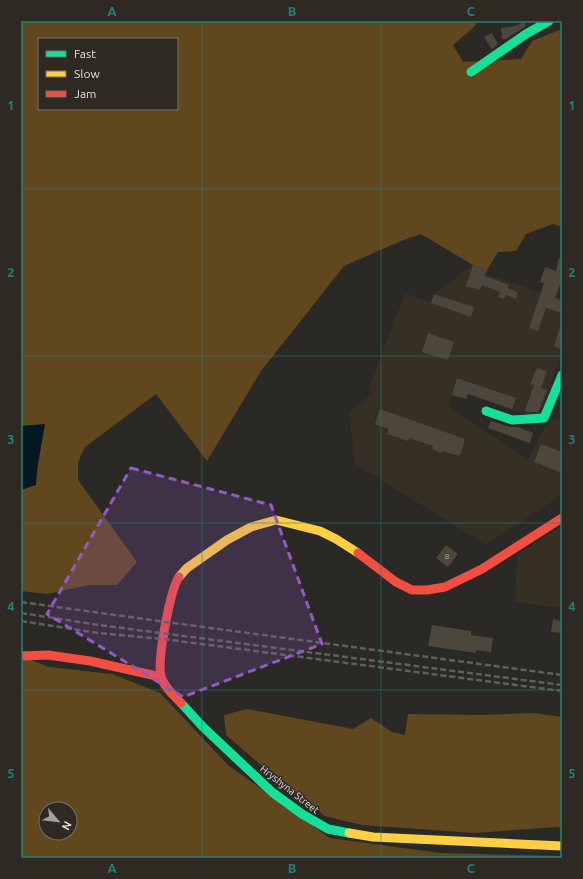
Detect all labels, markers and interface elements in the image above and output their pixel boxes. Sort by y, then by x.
text: A [107,4,117,18]
text: B [288,4,297,18]
text: C [467,4,476,18]
legend [38,38,178,110]
text: Fast [74,47,96,60]
text: Slow [74,67,100,80]
text: Jam [74,87,96,100]
text: 1 [7,98,15,112]
text: 1 [568,98,576,112]
text: 2 [7,265,15,279]
text: 2 [568,265,576,279]
text: 3 [7,432,15,446]
text: 3 [568,432,576,446]
house number: 8 [445,552,450,561]
text: 4 [7,599,15,613]
text: 4 [568,599,576,613]
street label: Hryshyna Street [258,763,321,816]
text: 5 [7,766,15,780]
text: 5 [568,766,576,780]
north arrow [38,801,78,841]
text: N [60,819,74,832]
text: A [107,861,117,875]
text: B [288,861,297,875]
text: C [467,861,476,875]

